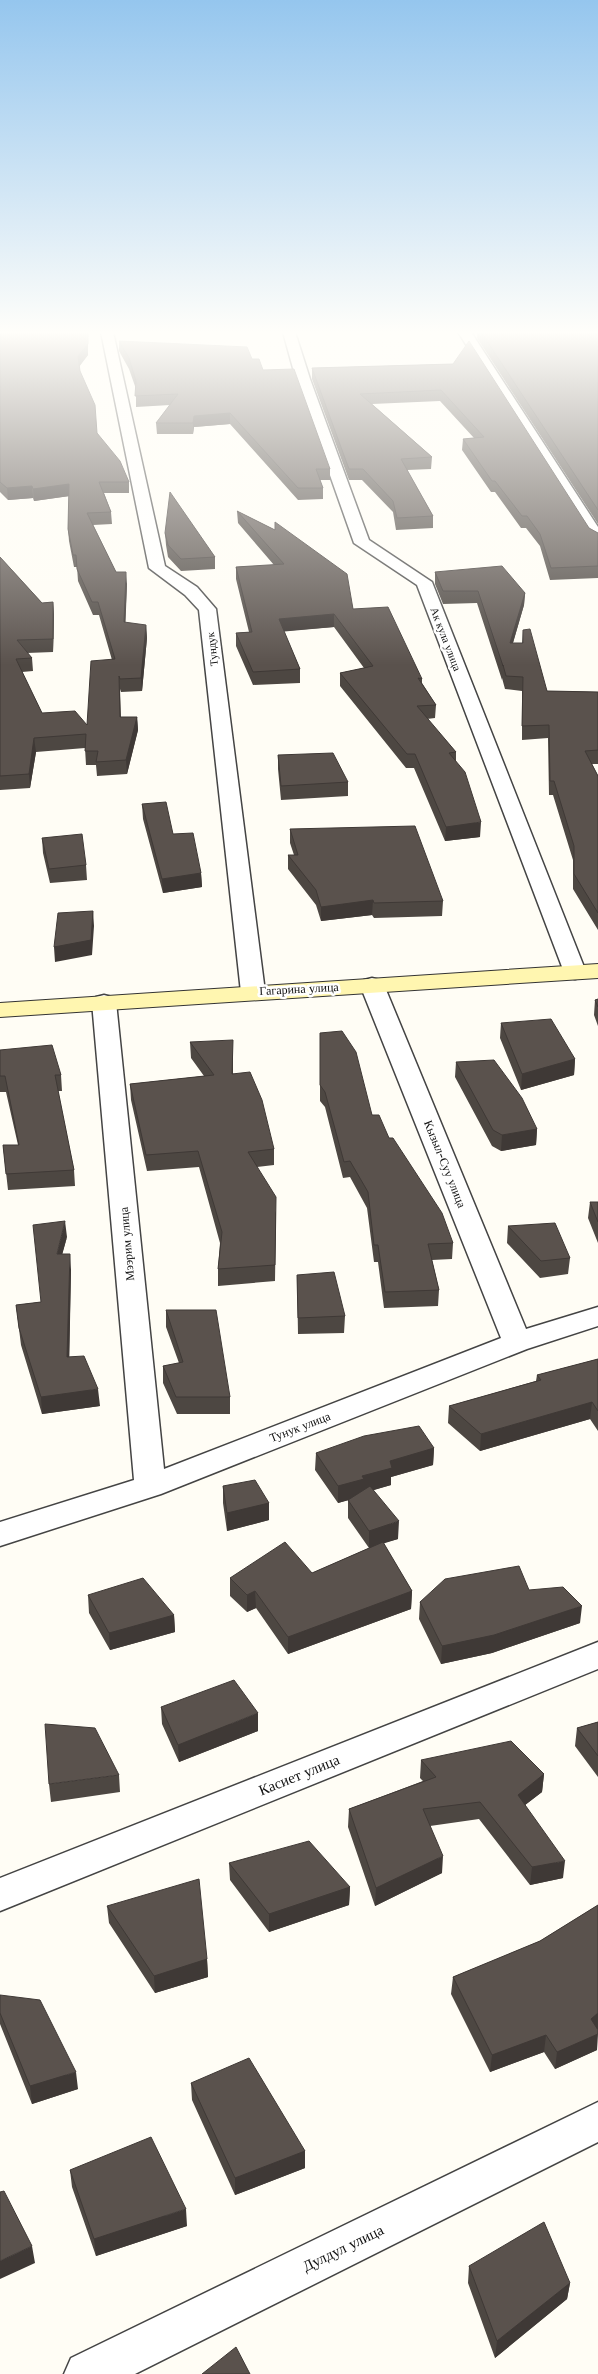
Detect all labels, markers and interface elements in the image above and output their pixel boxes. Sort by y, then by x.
street label: Ак кула улица [427,605,465,673]
street label: Тундук [203,631,221,667]
street label: Гагарина улица [259,979,340,998]
street label: Кызыл-Суу улица [421,1118,470,1210]
street label: Мээрим улица [116,1206,137,1282]
street label: Тунук улица [267,1408,333,1445]
street label: Касиет улица [256,1750,342,1799]
street label: Дулдул улица [299,2220,387,2275]

